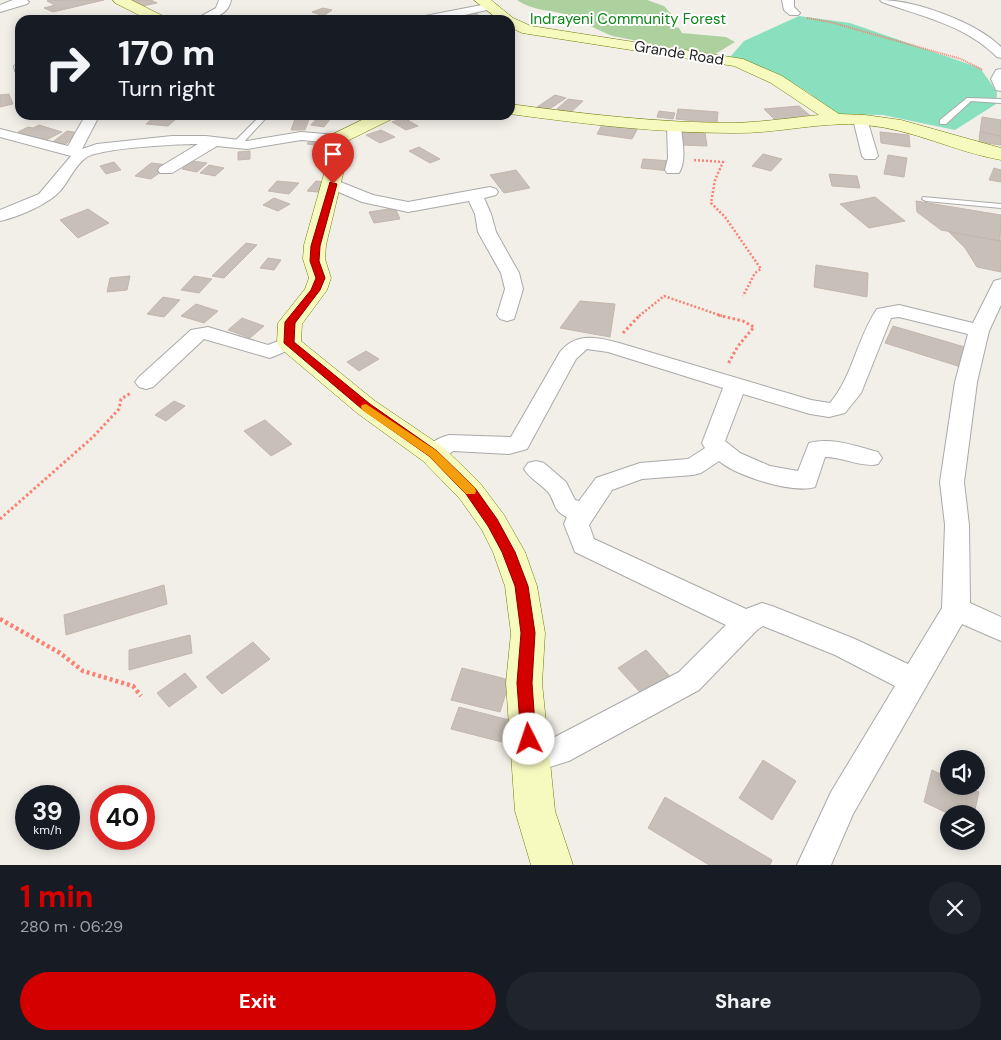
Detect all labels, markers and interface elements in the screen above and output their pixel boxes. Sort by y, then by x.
park label: Indrayeni Community Forest [530,9,726,29]
text: 170 m [118,30,215,76]
icon: right [35,35,100,100]
street label: Grande Road [633,36,725,70]
text: Turn right [118,74,215,103]
pin [312,133,354,184]
icon: arrive [319,140,347,168]
position arrow [502,712,554,764]
map controls [940,750,985,850]
button: sound [940,750,985,795]
speed limit sign: 40 [90,785,155,850]
text: 39 [32,795,63,828]
button: layers [940,805,985,850]
text: km/h [33,822,62,838]
text: 1 min [20,877,93,916]
button: close [929,882,981,934]
text: 280 m · 06:29 [20,916,123,937]
button: Exit [20,972,496,1030]
button: Share [506,972,981,1030]

